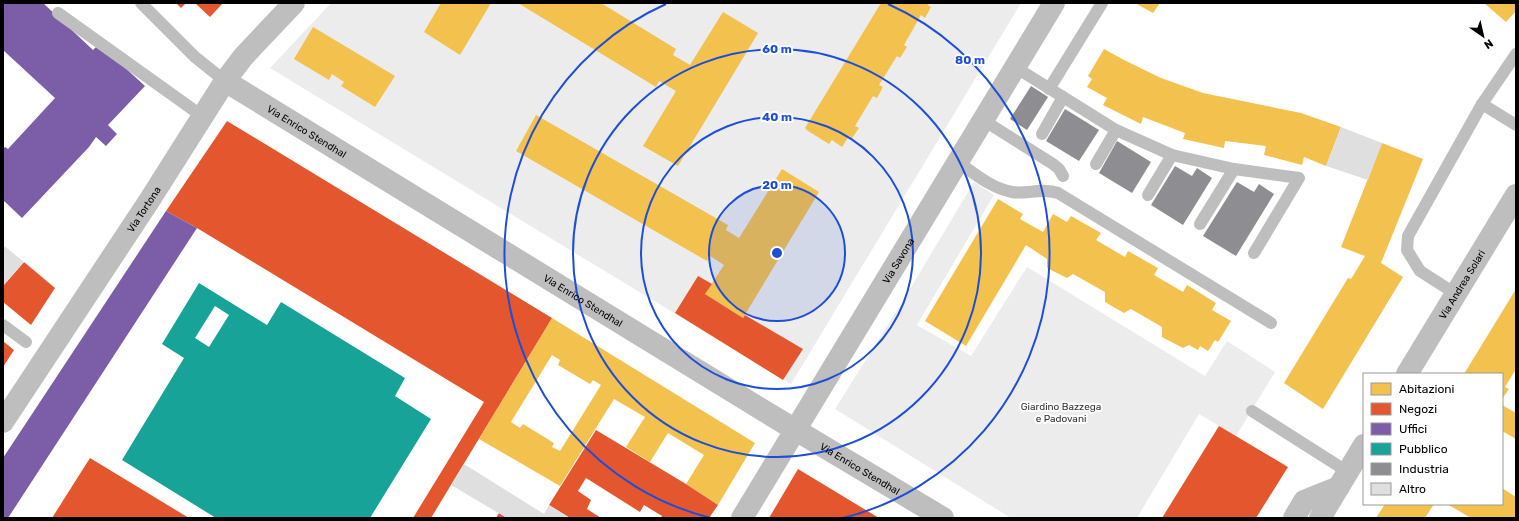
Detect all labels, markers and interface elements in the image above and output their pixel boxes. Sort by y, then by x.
north arrow [1463,16,1503,56]
text: N [1481,36,1495,52]
text: 60 m [762,42,792,56]
text: 80 m [955,53,985,67]
street label: Via Enrico Stendhal [264,103,348,161]
text: 40 m [762,110,792,124]
text: 20 m [762,178,792,192]
street label: Via Tortona [125,185,164,235]
street label: Via Savona [880,236,917,286]
centre of rings [770,246,784,260]
street label: Via Andrea Solari [1437,248,1488,322]
street label: Via Enrico Stendhal [541,272,625,330]
legend [1363,373,1503,505]
text: Abitazioni [1399,382,1455,396]
park label: Giardino Bazzega e Padovani [1021,401,1101,425]
text: Negozi [1399,402,1437,416]
text: Uffici [1399,422,1427,436]
street label: Via Enrico Stendhal [818,441,902,498]
text: Pubblico [1399,442,1448,456]
text: Industria [1399,462,1449,476]
text: Altro [1399,482,1426,496]

